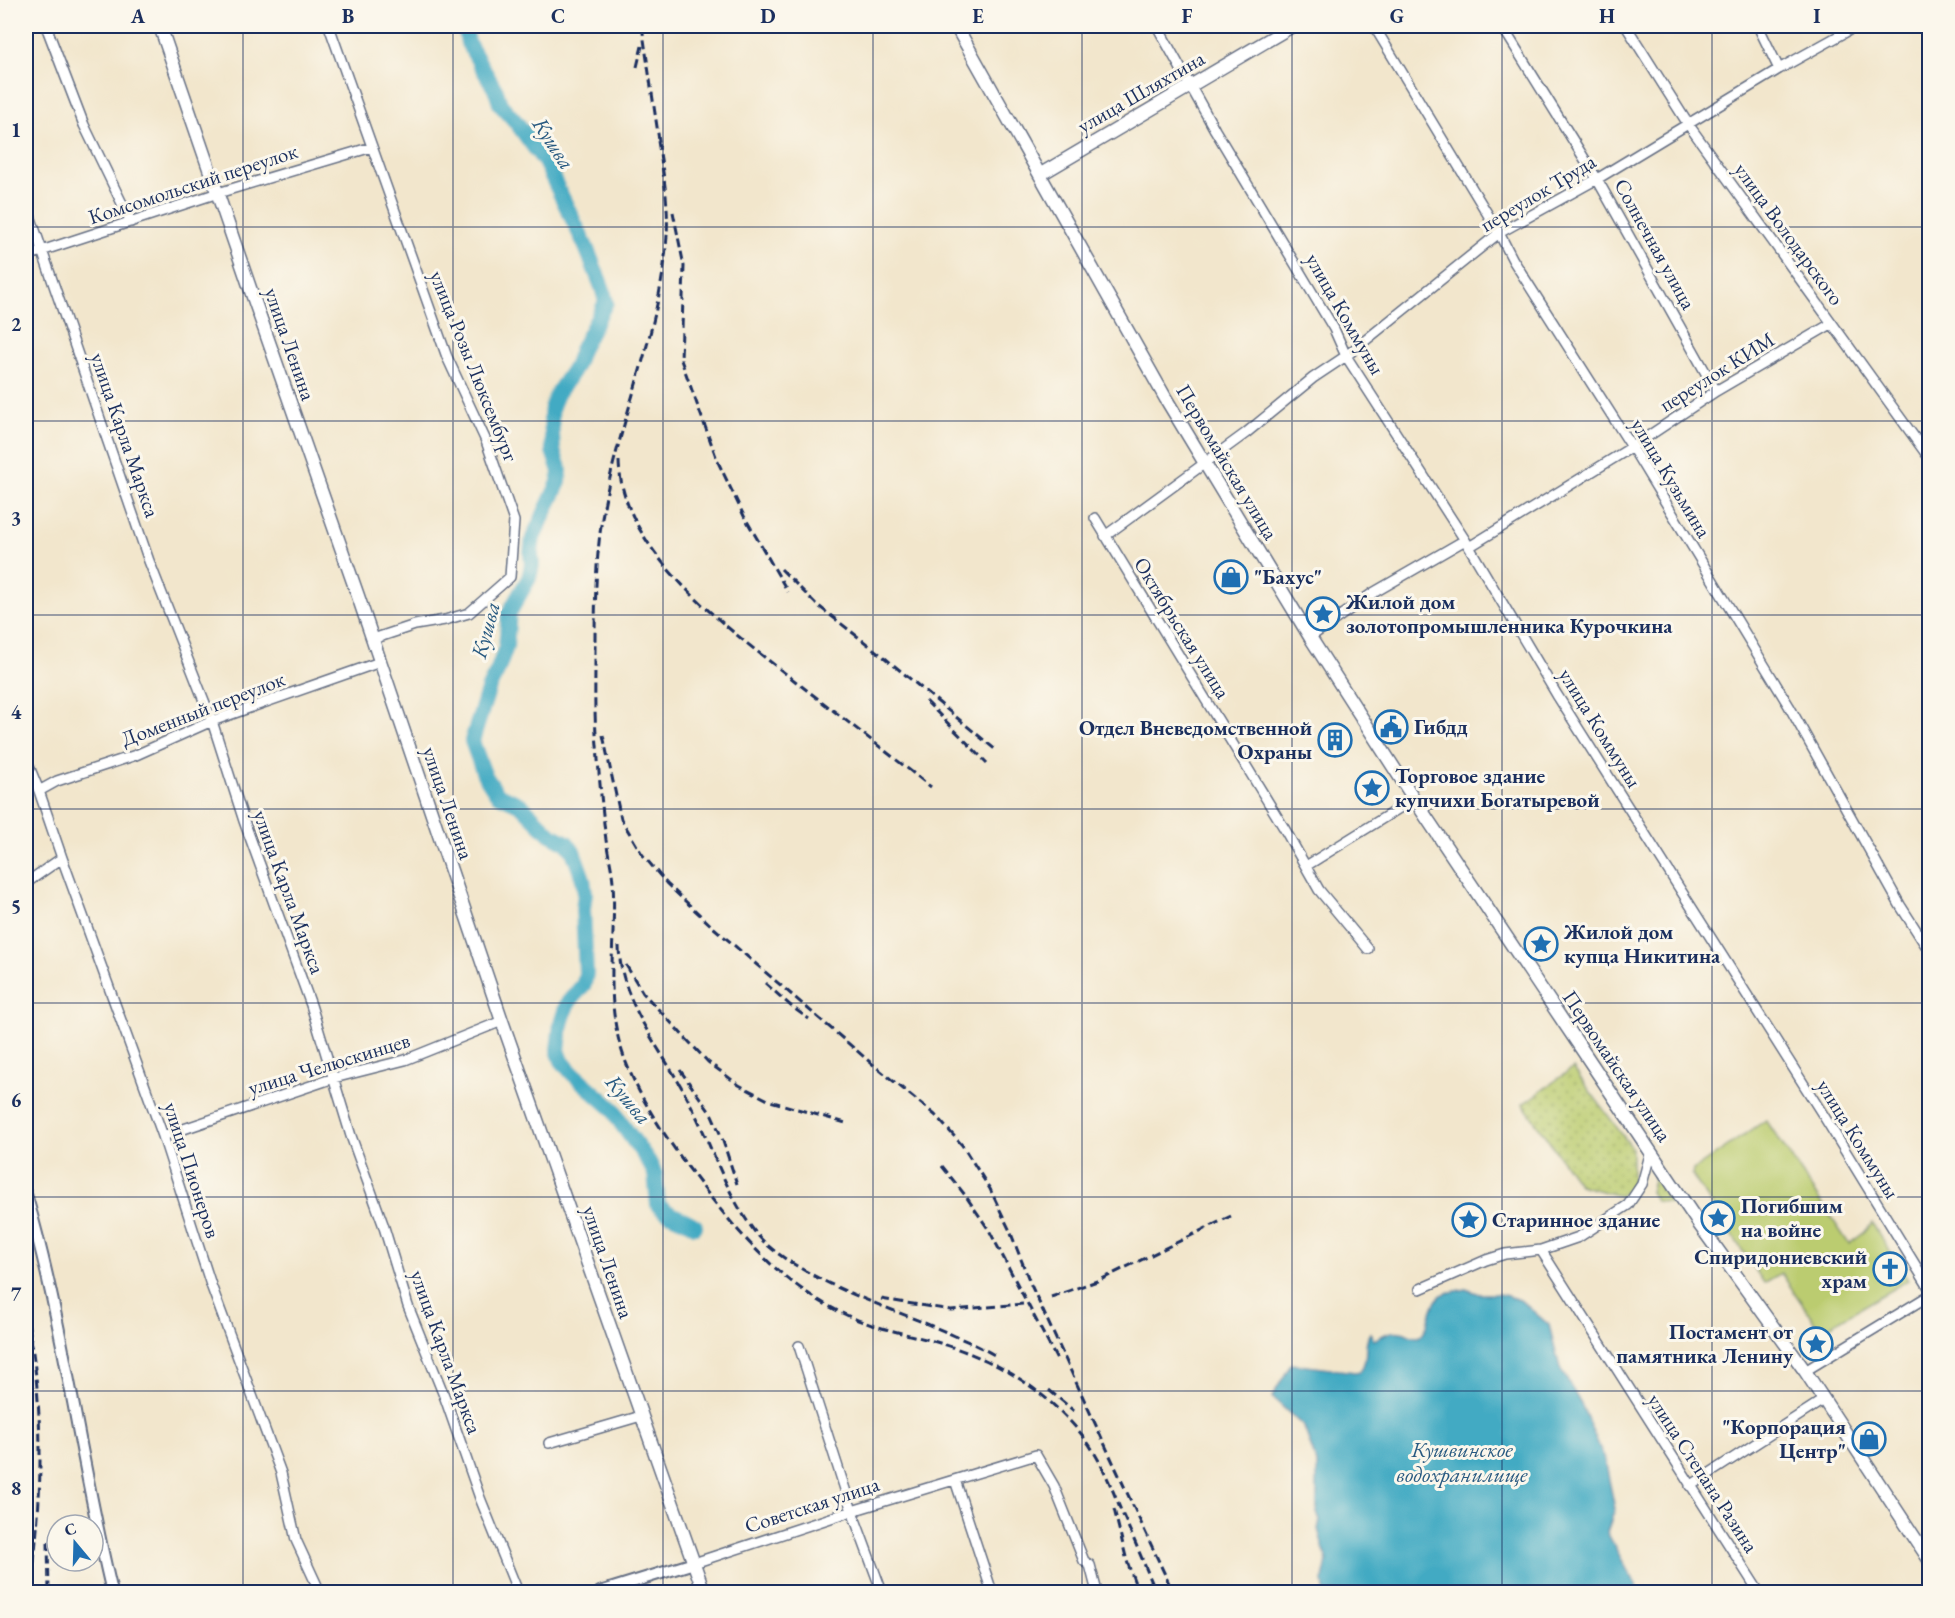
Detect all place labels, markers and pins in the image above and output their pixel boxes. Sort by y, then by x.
shop icon: "Бахус" [1213,559,1249,595]
place label: "Бахус" [1254,563,1322,590]
place label: Жилой дом золотопромышленника Курочкина [1345,588,1673,639]
place icon: Жилой дом золотопромышленника Курочкина [1305,596,1341,632]
public building icon: Гибдд [1373,709,1409,745]
place label: Гибдд [1414,713,1468,740]
place label: Отдел Вневедомственной Охраны [1079,714,1312,765]
building icon: Отдел Вневедомственной Охраны [1317,722,1353,758]
place label: Торговое здание купчихи Богатыревой [1395,762,1600,813]
place icon: Торговое здание купчихи Богатыревой [1354,770,1390,806]
place label: Жилой дом купца Никитина [1563,918,1721,969]
place icon: Жилой дом купца Никитина [1523,926,1559,962]
place label: Погибшим на войне [1741,1192,1843,1243]
place icon: Погибшим на войне [1700,1200,1736,1236]
place icon: Старинное здание [1451,1202,1487,1238]
place label: Старинное здание [1492,1206,1661,1233]
place label: Спиридониевский храм [1694,1243,1867,1294]
church icon: Спиридониевский храм [1872,1251,1908,1287]
place label: Постамент от памятника Ленину [1616,1318,1794,1369]
place icon: Постамент от памятника Ленину [1798,1326,1834,1362]
place label: "Корпорация Центр" [1722,1413,1846,1464]
shop icon: "Корпорация Центр" [1851,1421,1887,1457]

